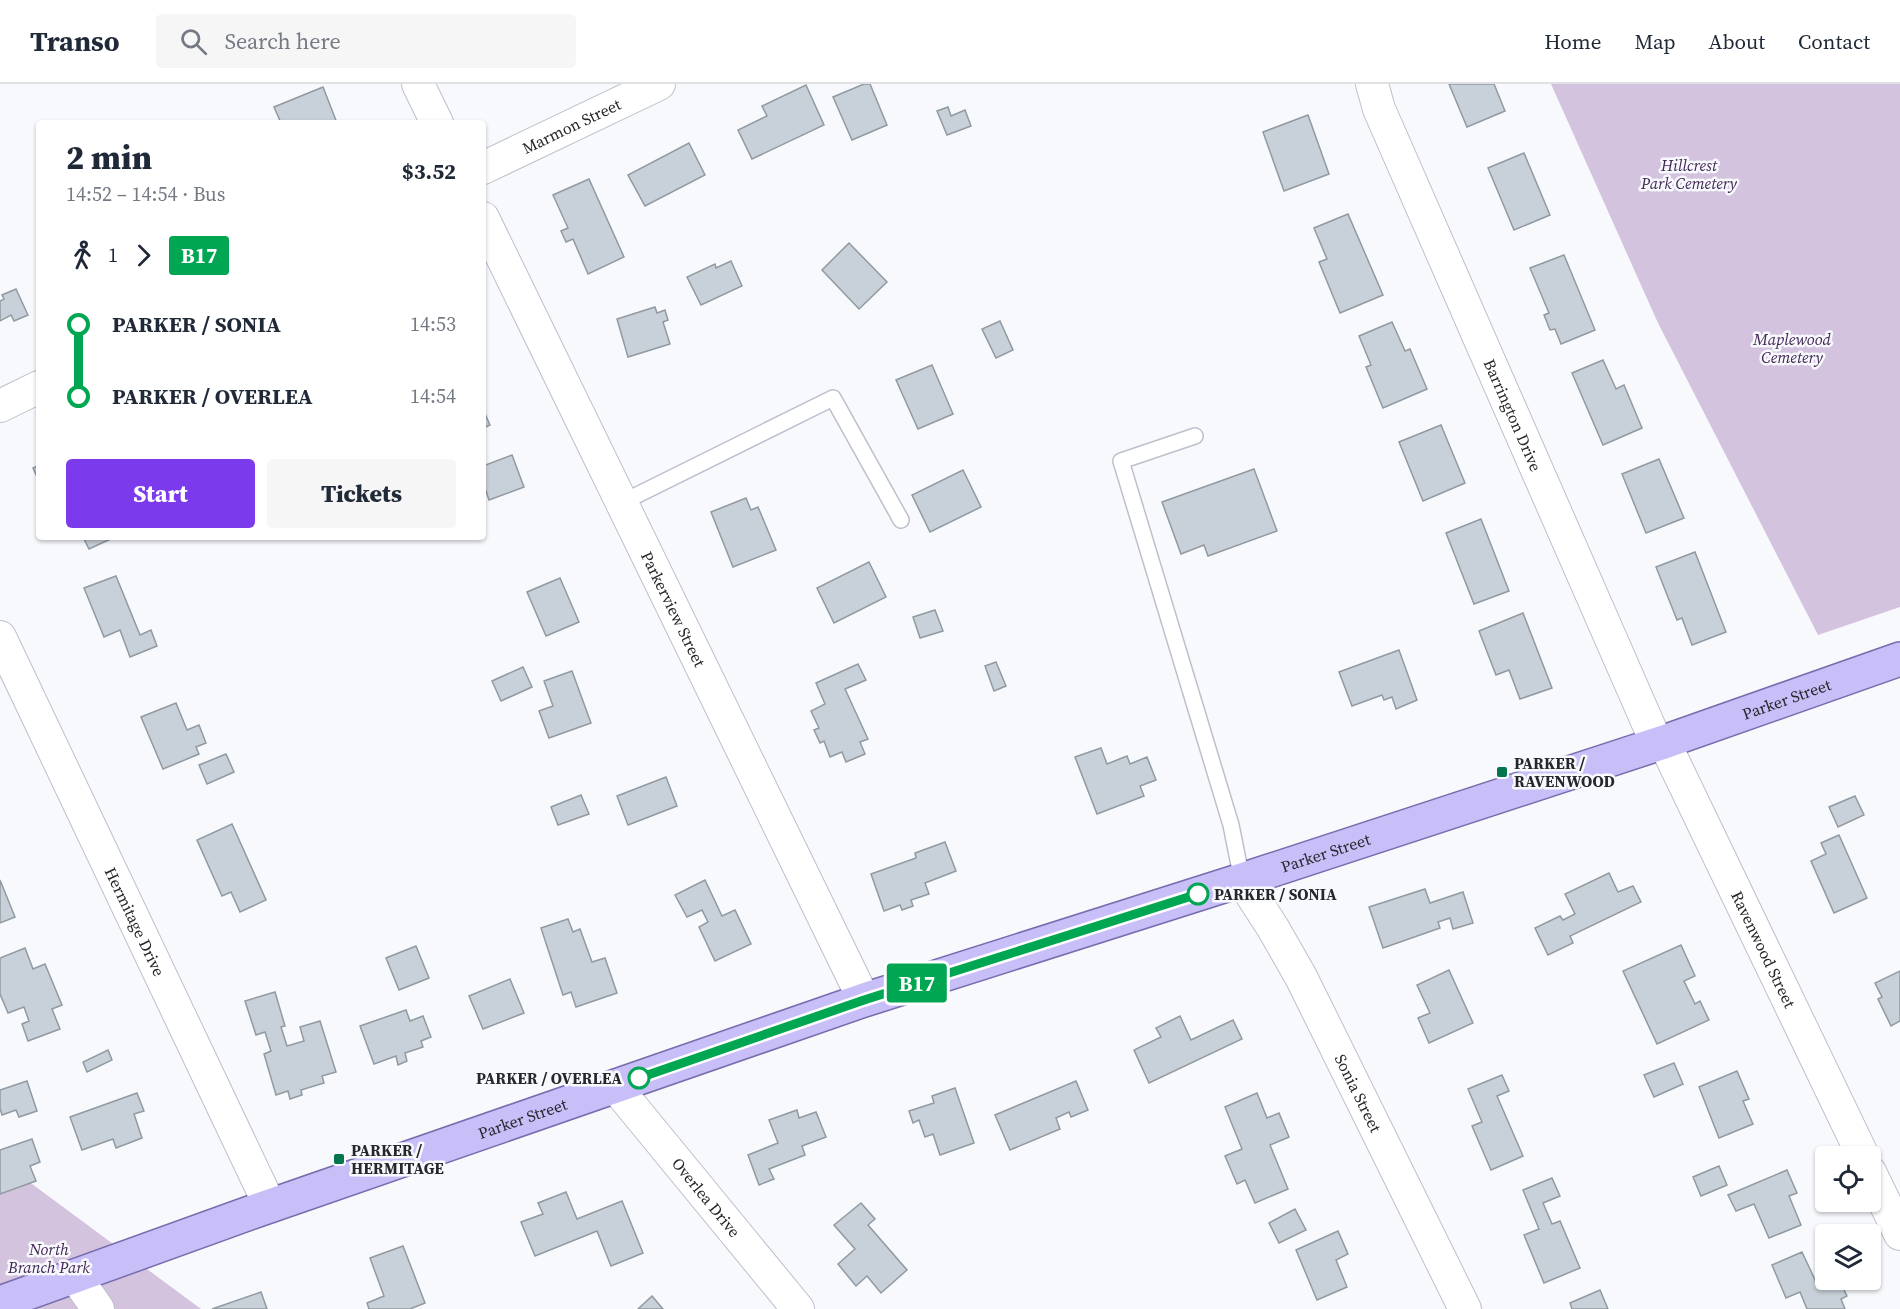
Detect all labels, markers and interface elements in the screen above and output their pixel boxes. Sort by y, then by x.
search box [156,14,576,68]
text: Transo [30,22,120,60]
icon: search [177,25,210,58]
text: Search here [225,26,341,56]
text: Home [1544,27,1602,56]
text: Map [1635,27,1676,56]
text: About [1709,27,1765,56]
text: Contact [1798,27,1870,56]
street label: Marmon Street [518,92,625,159]
text: 2 min [66,135,152,180]
park label: Hillcrest Park Cemetery [1640,154,1737,194]
text: $3.52 [402,156,456,186]
text: 14:52 – 14:54 · Bus [66,180,225,208]
icon: walk [66,239,99,272]
icon: forward [127,239,160,272]
text: 1 [108,241,118,269]
text: B17 [181,241,217,270]
text: PARKER / SONIA [112,309,281,339]
text: 14:53 [410,310,456,338]
park label: Maplewood Cemetery [1752,328,1831,368]
street label: Barrington Drive [1479,355,1547,475]
text: PARKER / OVERLEA [112,381,313,411]
text: 14:54 [410,382,456,410]
button: Start [66,459,255,528]
button: Tickets [267,459,456,528]
street label: Parkerview Street [636,548,711,671]
street label: Parker Street [1739,673,1835,725]
place label: PARKER / RAVENWOOD [1514,752,1615,792]
marker: PARKER / RAVENWOOD [1495,765,1509,779]
street label: Parker Street [1278,828,1374,878]
street label: Hermitage Drive [100,863,170,980]
marker: PARKER / SONIA [1187,883,1209,905]
place label: PARKER / SONIA [1214,883,1337,905]
street label: Ravenwood Street [1726,887,1801,1012]
line badge: B17 [882,964,952,1002]
text: B17 [899,969,935,998]
street label: Sonia Street [1330,1050,1387,1137]
place label: PARKER / OVERLEA [476,1067,622,1089]
marker: PARKER / OVERLEA [628,1067,650,1089]
street label: Parker Street [475,1093,570,1144]
place label: PARKER / HERMITAGE [351,1139,444,1179]
map controls [1815,1146,1881,1290]
button: locate [1815,1146,1881,1212]
marker: PARKER / HERMITAGE [332,1152,346,1166]
street label: Overlea Drive [667,1153,746,1242]
button: layers [1815,1224,1881,1290]
park label: North Branch Park [7,1238,90,1278]

